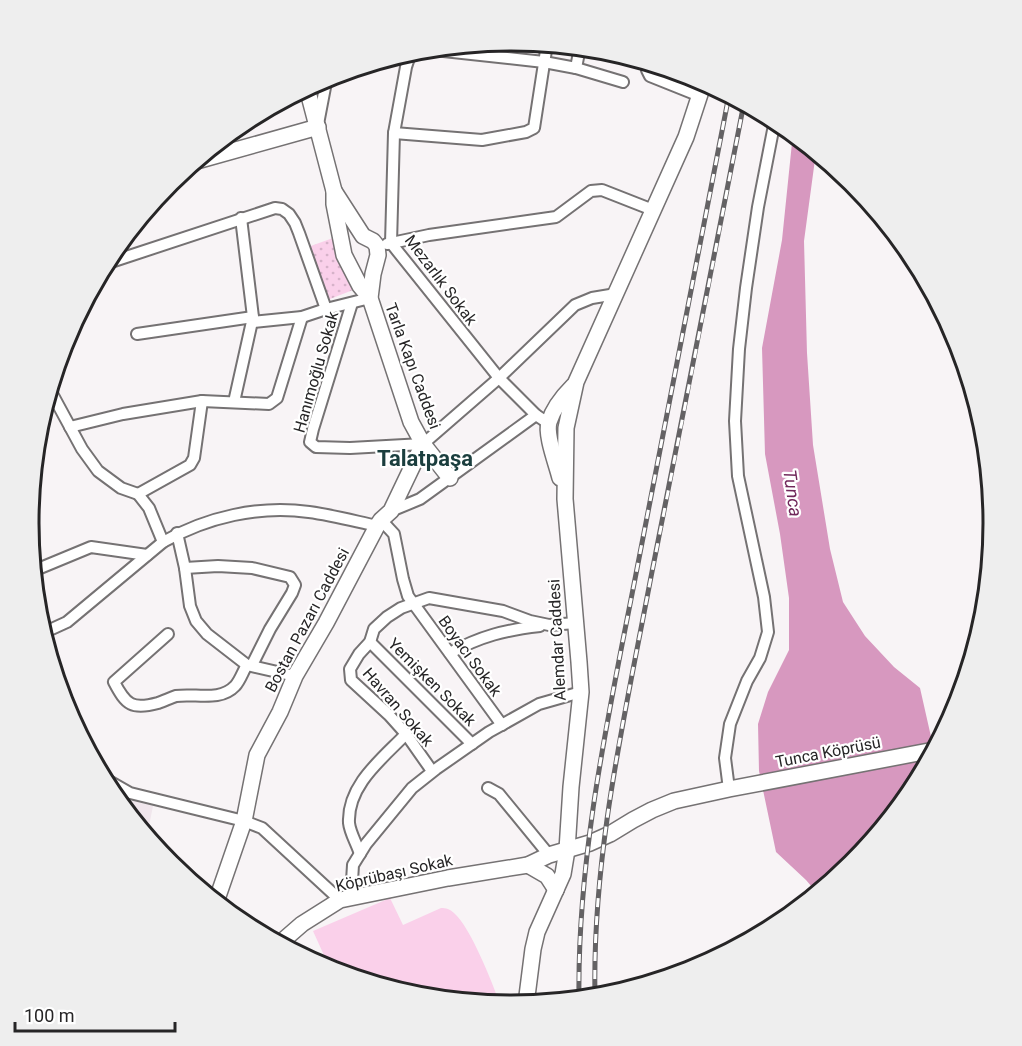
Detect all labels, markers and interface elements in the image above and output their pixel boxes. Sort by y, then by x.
street label: Mezarlık Sokak [401,231,482,330]
street label: Tarla Kapı Caddesi [381,300,445,432]
street label: Hanımoğlu Sokak [290,308,343,435]
district label: Talatpaşa [377,446,473,471]
water label: Tunca [779,468,807,518]
street label: Bostan Pazarı Caddesi [261,545,353,695]
street label: Alemdar Caddesi [544,579,570,701]
street label: Boyacı Sokak [434,612,506,701]
street label: Yemişken Sokak [384,634,481,731]
street label: Havran Sokak [359,664,438,751]
street label: Tunca Köprüsü [774,732,882,772]
street label: Köprübaşı Sokak [334,850,455,896]
scale bar [15,995,176,1033]
text: 100 m [24,1005,75,1026]

